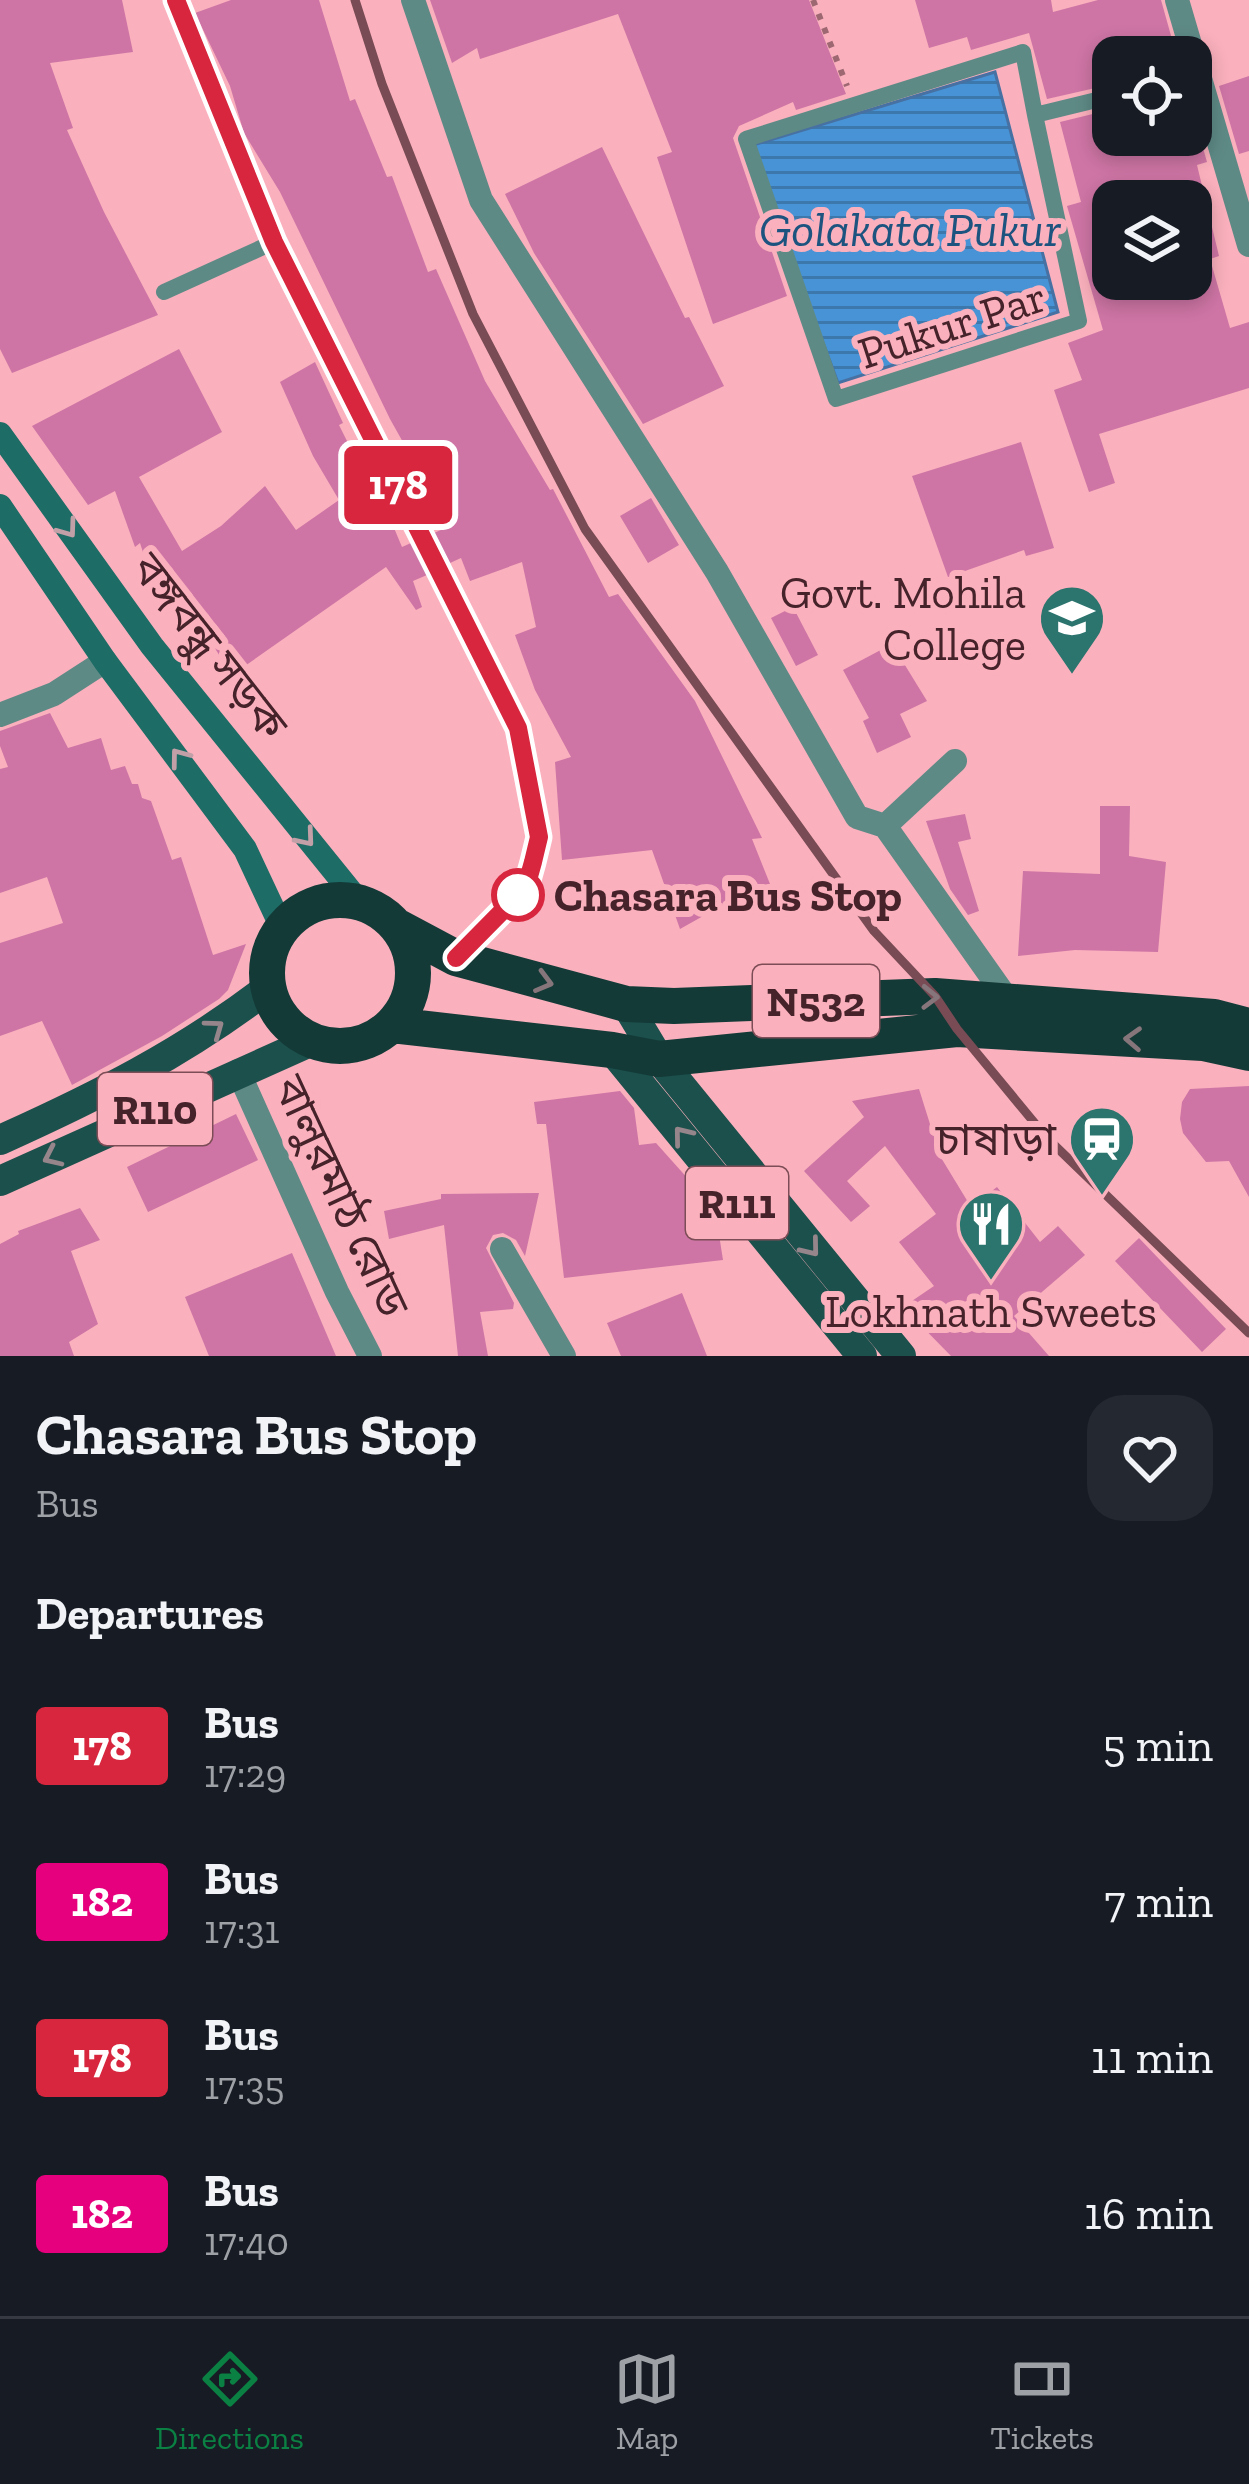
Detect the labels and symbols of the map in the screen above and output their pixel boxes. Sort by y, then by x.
water label: Golakata Pukur [759,201,1062,258]
street label: Pukur Par [852,269,1053,381]
line badge: 178 [329,446,467,524]
one-way arrow [54,516,76,537]
street label: বঙ্গবন্ধু সড়ক [118,542,299,752]
place label: Govt. Mohila College [780,566,1026,672]
school or university icon: Govt. Mohila College [1037,583,1107,677]
one-way arrow [171,749,193,771]
one-way arrow [291,824,313,846]
place label: Chasara Bus Stop [554,869,902,923]
marker: Chasara Bus Stop [493,870,543,920]
road number: N532 [753,965,879,1037]
one-way arrow [533,968,553,993]
one-way arrow [922,984,940,1010]
one-way arrow [202,1020,223,1042]
one-way arrow [1123,1026,1142,1052]
street label: বালুরমাঠ রোড [261,1066,421,1326]
road number: R110 [98,1073,212,1145]
station icon: চাষাড়া [1067,1104,1137,1198]
place label: চাষাড়া [935,1113,1057,1167]
one-way arrow [675,1127,696,1149]
one-way arrow [43,1143,64,1166]
road number: R111 [686,1167,788,1239]
restaurant icon: Lokhnath Sweets [956,1189,1026,1283]
one-way arrow [797,1235,819,1257]
place label: Lokhnath Sweets [825,1285,1157,1339]

